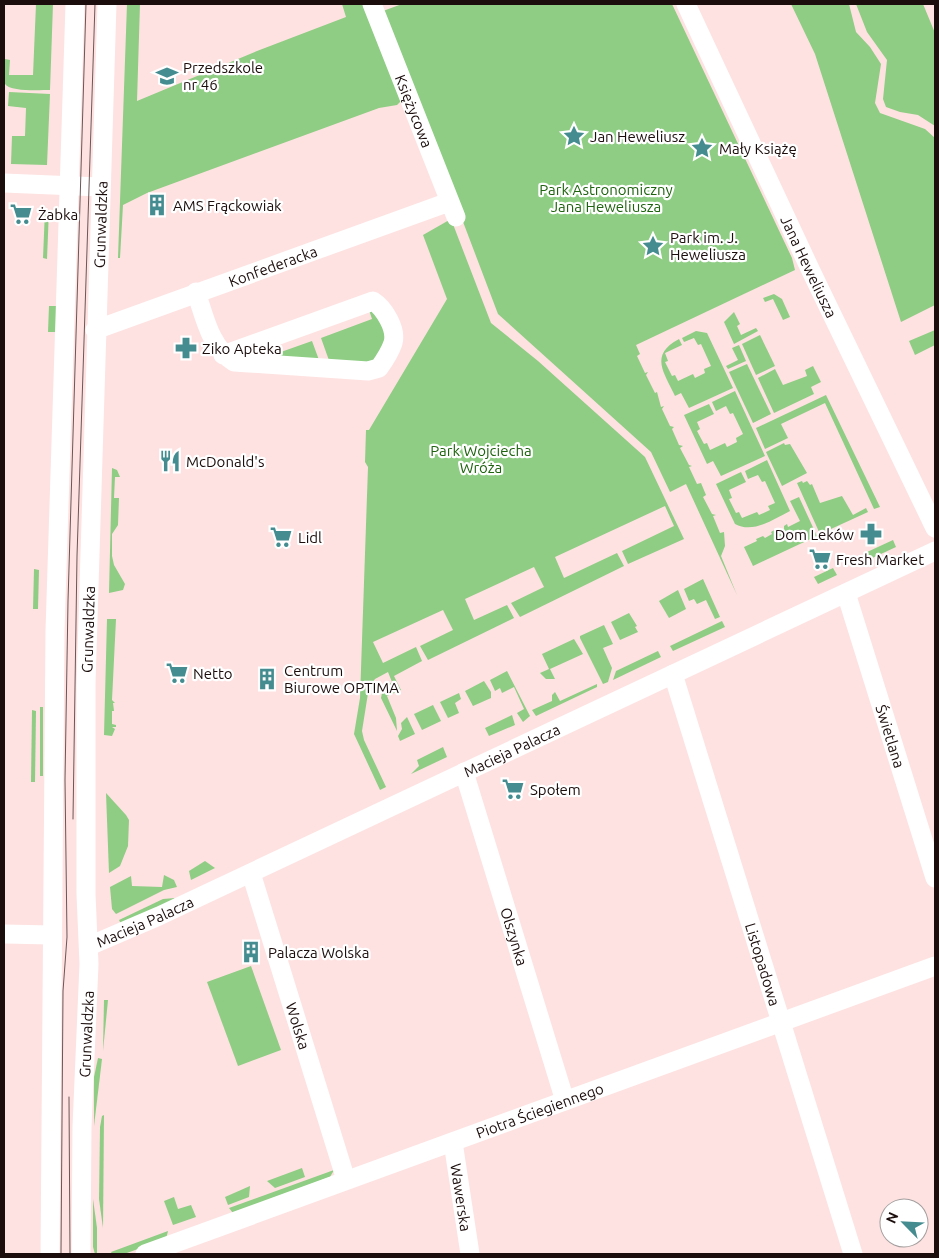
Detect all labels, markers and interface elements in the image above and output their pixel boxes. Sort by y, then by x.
place label: Przedszkole nr 46 [183,59,263,93]
school or university icon: Przedszkole nr 46 [154,63,180,89]
street label: Księżycowa [392,72,436,150]
place icon: Jan Heweliusz [561,123,587,149]
place label: Jan Heweliusz [590,128,685,145]
place icon: Mały Książę [689,135,715,161]
place label: Mały Książę [719,140,797,157]
street label: Grunwaldzka [90,181,110,268]
park label: Park Astronomiczny Jana Heweliusza [539,181,673,215]
building icon: AMS Frąckowiak [144,192,170,218]
place label: AMS Frąckowiak [173,197,282,214]
supermarket icon: Żabka [8,201,34,227]
place label: Żabka [38,206,78,223]
street label: Jana Heweliusza [778,213,841,320]
place label: Park im. J. Heweliusza [670,229,746,263]
place icon: Park im. J. Heweliusza [640,233,666,259]
street label: Konfederacka [226,242,319,290]
pharmacy icon: Ziko Apteka [173,335,199,361]
place label: Ziko Apteka [202,340,282,357]
park label: Park Wojciecha Wróża [430,442,532,476]
restaurant icon: McDonald's [157,448,183,474]
place label: McDonald's [186,453,264,470]
pharmacy icon: Dom Leków [858,521,884,547]
supermarket icon: Lidl [268,524,294,550]
place label: Dom Leków [775,526,854,543]
place label: Lidl [298,529,322,546]
supermarket icon: Fresh Market [807,546,833,572]
place label: Fresh Market [836,551,924,568]
street label: Grunwaldzka [78,585,98,673]
supermarket icon: Netto [164,660,190,686]
place label: Centrum Biurowe OPTIMA [284,662,399,696]
place label: Netto [193,665,233,682]
building icon: Centrum Biurowe OPTIMA [254,666,280,692]
street label: Świetlana [873,702,909,770]
street label: Macieja Palacza [461,720,563,780]
supermarket icon: Społem [500,776,526,802]
place label: Społem [530,781,581,798]
street label: Macieja Palacza [94,893,196,950]
street label: Olszynka [498,905,531,968]
street label: Listopadowa [742,921,784,1008]
building icon: Palacza Wolska [238,939,264,965]
place label: Palacza Wolska [268,944,369,961]
street label: Grunwaldzka [76,990,96,1078]
street label: Wolska [283,1000,314,1051]
street label: Piotra Ściegiennego [474,1079,606,1141]
street label: Wawerska [448,1162,475,1233]
north arrow [879,1198,929,1248]
text: N [883,1210,902,1226]

